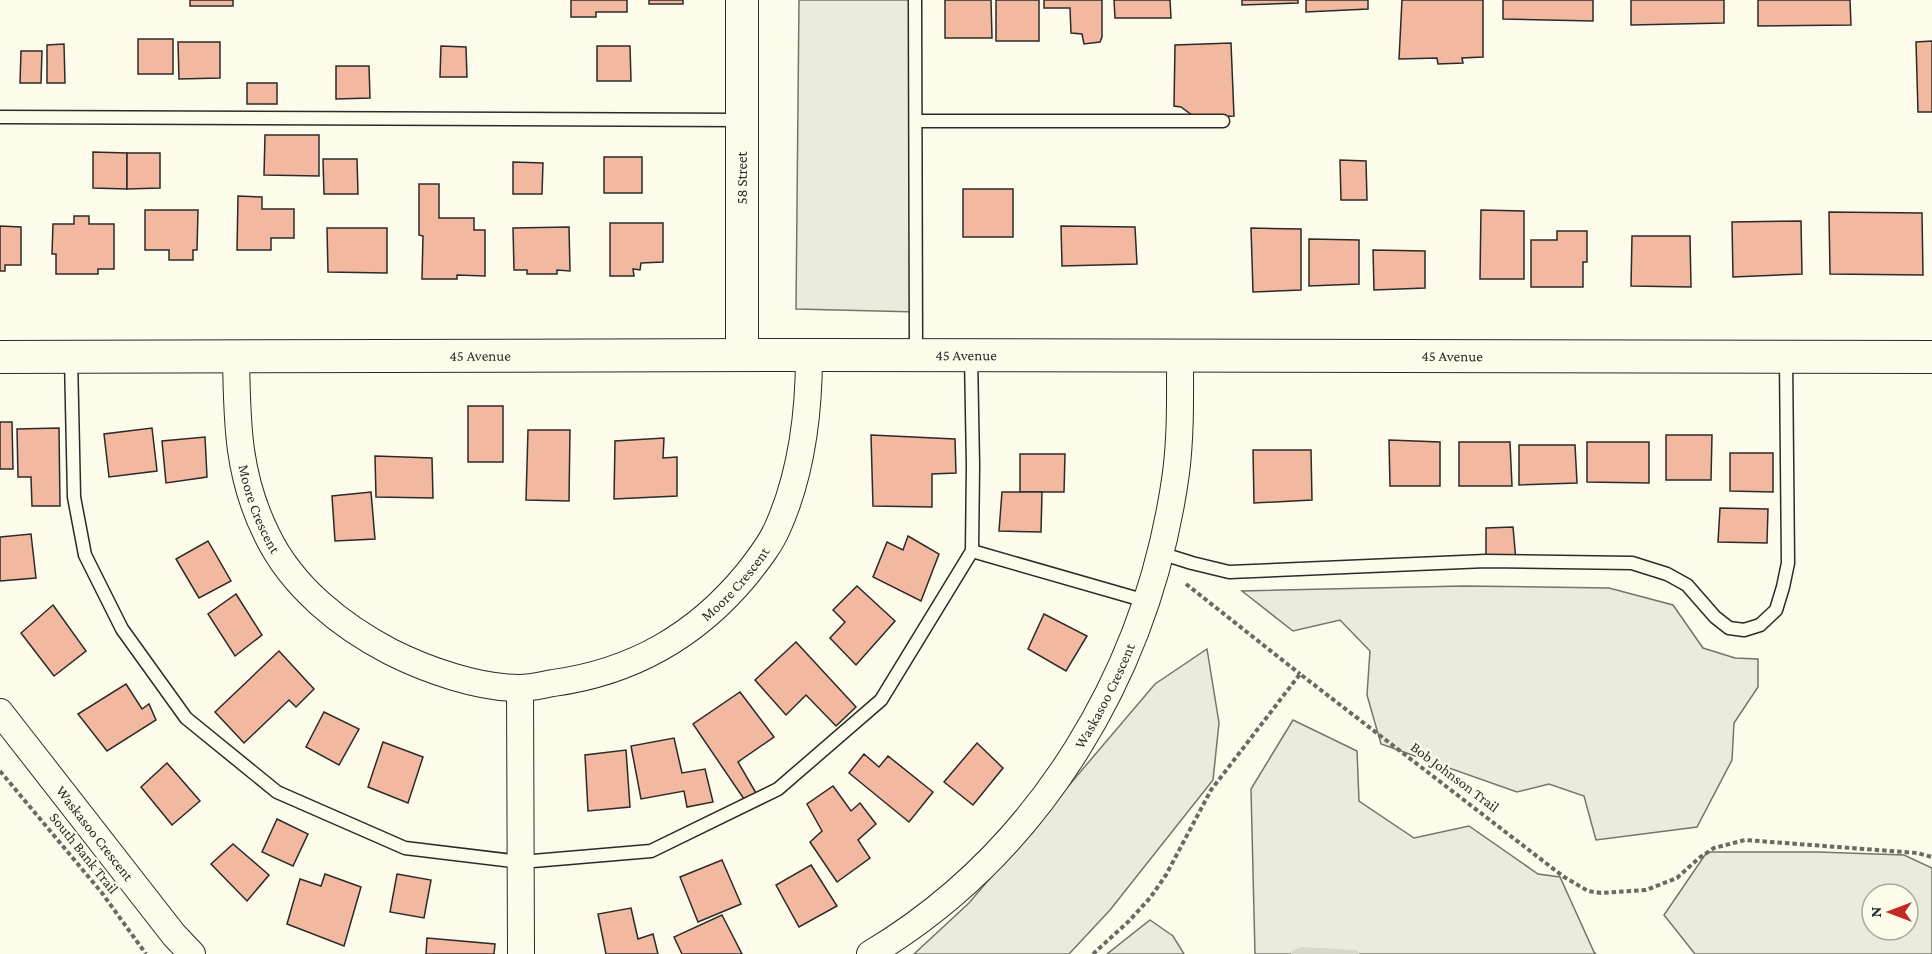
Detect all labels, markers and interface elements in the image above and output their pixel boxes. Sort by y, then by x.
street label: 58 Street [734,150,750,205]
street label: 45 Avenue [935,347,997,363]
street label: 45 Avenue [449,348,511,364]
street label: 45 Avenue [1421,348,1483,364]
street label: Moore Crescent [235,463,284,557]
street label: Moore Crescent [698,543,773,624]
street label: Waskasoo Crescent [1071,640,1138,751]
street label: Bob Johnson Trail [1407,739,1502,816]
street label: Waskasoo Crescent [53,783,137,885]
street label: South Bank Trail [46,809,122,897]
north arrow [1860,882,1920,942]
text: N [1867,906,1884,917]

